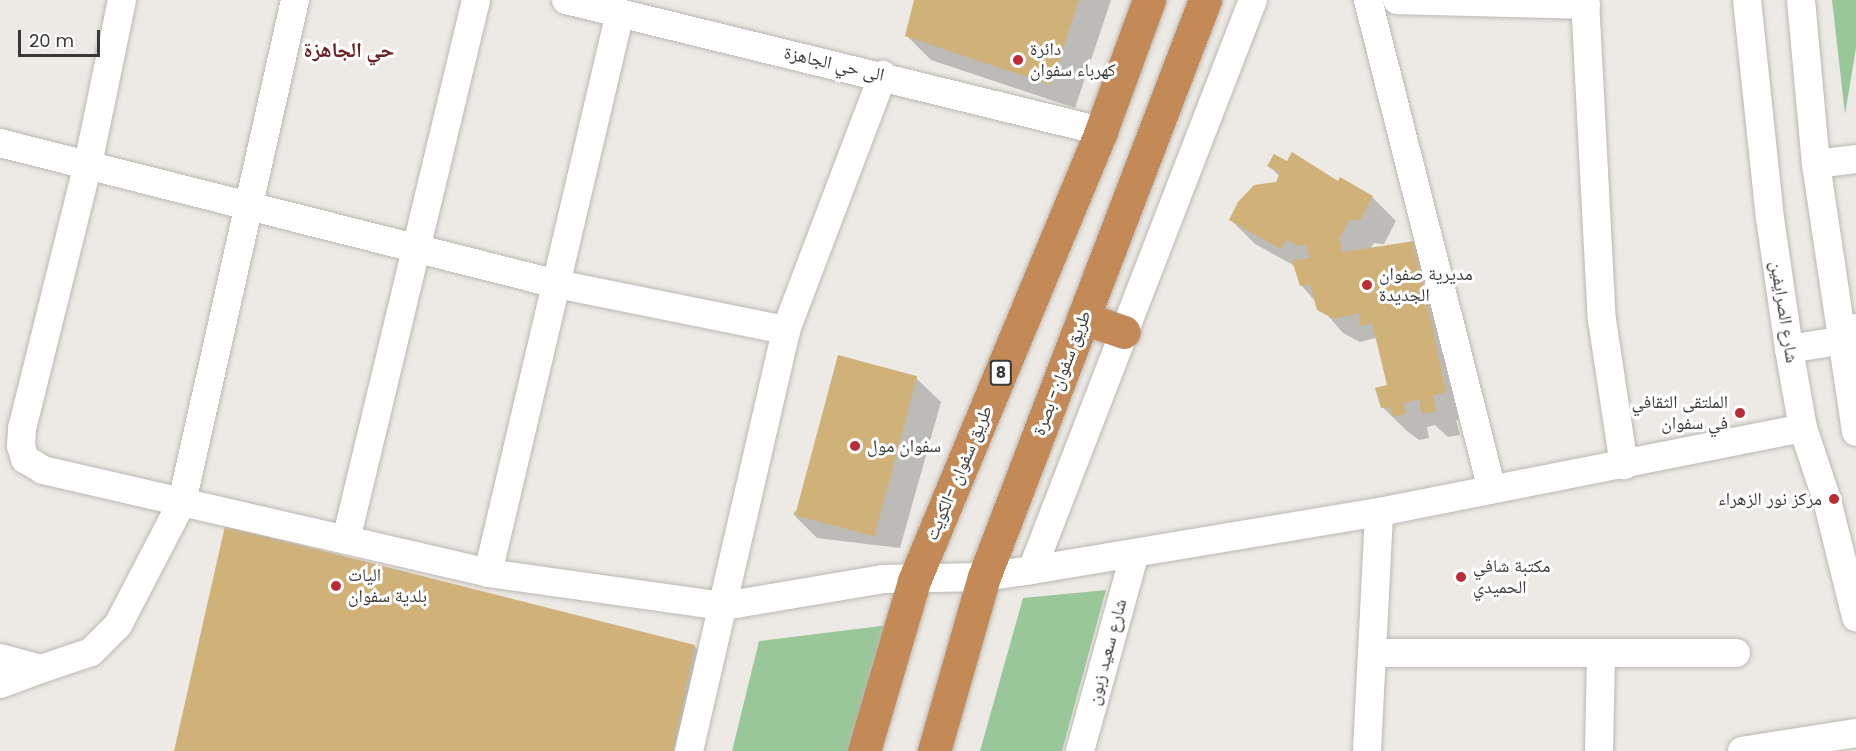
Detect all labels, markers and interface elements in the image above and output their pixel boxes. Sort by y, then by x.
scale bar [21,18,104,56]
text: 20 m [29,28,74,53]
district label: حي الجاهزة [304,37,394,63]
place label: دائرة كهرباء سفوان [1030,39,1116,82]
street label: الى حي الجاهزة [782,42,886,86]
marker: دائرة كهرباء سفوان [1011,53,1025,67]
street label: شارع الصرايفين [1765,260,1803,364]
place label: مديرية صفوان الجديدة [1379,264,1473,306]
marker: مديرية صفوان الجديدة [1360,278,1374,292]
street label: طريق سفوان- بصرة [1028,307,1096,439]
road number: 8 [989,360,1013,386]
place label: الملتقى الثقافي في سفوان [1631,392,1728,434]
street label: طريق سفوان -الكويت [921,402,997,544]
marker: الملتقى الثقافي في سفوان [1733,406,1747,420]
place label: سفوان مول [867,435,941,457]
marker: سفوان مول [848,439,862,453]
place label: مركز نور الزهراء [1718,488,1822,510]
marker: مركز نور الزهراء [1827,492,1841,506]
place label: مكتبة شافي الحميدي [1473,556,1550,598]
place label: اليات بلدية سفوان [348,565,427,608]
marker: مكتبة شافي الحميدي [1454,570,1468,584]
marker: اليات بلدية سفوان [329,579,343,593]
street label: شارع سعيد زبون [1082,597,1132,707]

